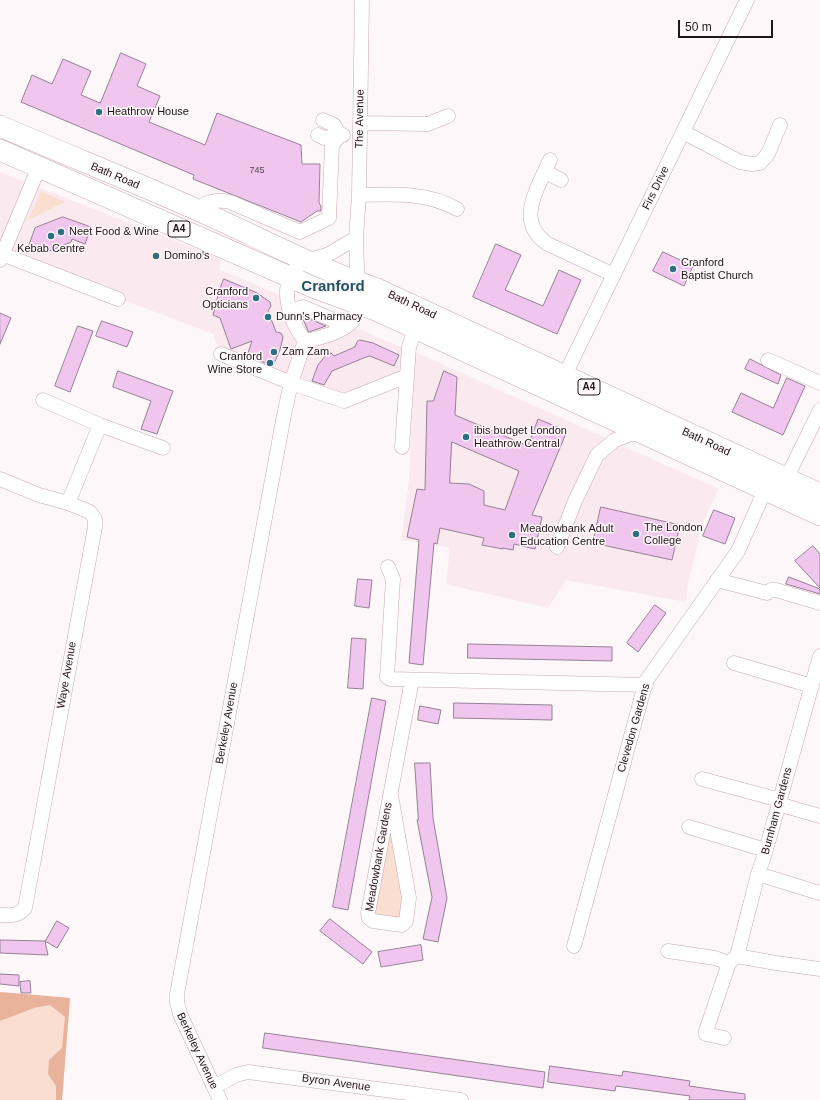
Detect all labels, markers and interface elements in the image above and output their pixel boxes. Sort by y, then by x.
scale bar [680,12,775,38]
text: 50 m [685,20,712,34]
street label: The Avenue [353,89,367,149]
place label: Heathrow House [107,105,189,119]
marker: Heathrow House [94,107,104,117]
street label: Bath Road [88,160,142,192]
street label: Firs Drive [640,164,672,212]
house number: 745 [249,166,265,176]
road number: A4 [168,221,190,237]
place label: Neet Food & Wine [69,225,159,239]
marker: Neet Food & Wine [56,227,66,237]
marker: Kebab Centre [46,231,56,241]
place label: Kebab Centre [17,242,85,256]
place label: Domino's [164,249,210,263]
marker: Domino's [151,251,161,261]
place label: Cranford Baptist Church [681,256,753,282]
marker: Cranford Baptist Church [668,264,678,274]
district label: Cranford [301,278,365,296]
place label: Cranford Opticians [202,285,248,311]
street label: Bath Road [386,288,438,322]
marker: Cranford Opticians [251,293,261,303]
place label: Dunn's Pharmacy [276,310,362,324]
marker: Dunn's Pharmacy [263,312,273,322]
place label: Zam Zam [282,345,329,359]
marker: Zam Zam [269,347,279,357]
place label: Cranford Wine Store [208,350,262,376]
marker: Cranford Wine Store [265,358,275,368]
road number: A4 [578,379,600,395]
place label: ibis budget London Heathrow Central [474,424,567,450]
street label: Bath Road [680,425,732,459]
marker: ibis budget London Heathrow Central [461,432,471,442]
place label: The London College [644,521,703,547]
place label: Meadowbank Adult Education Centre [520,522,614,548]
marker: The London College [631,529,641,539]
marker: Meadowbank Adult Education Centre [507,530,517,540]
street label: Waye Avenue [55,640,79,710]
street label: Berkeley Avenue [213,681,241,765]
street label: Clevedon Gardens [615,682,653,774]
street label: Burnham Gardens [759,766,795,856]
street label: Meadowbank Gardens [363,801,395,913]
street label: Berkeley Avenue [173,1011,221,1091]
street label: Byron Avenue [301,1072,371,1094]

